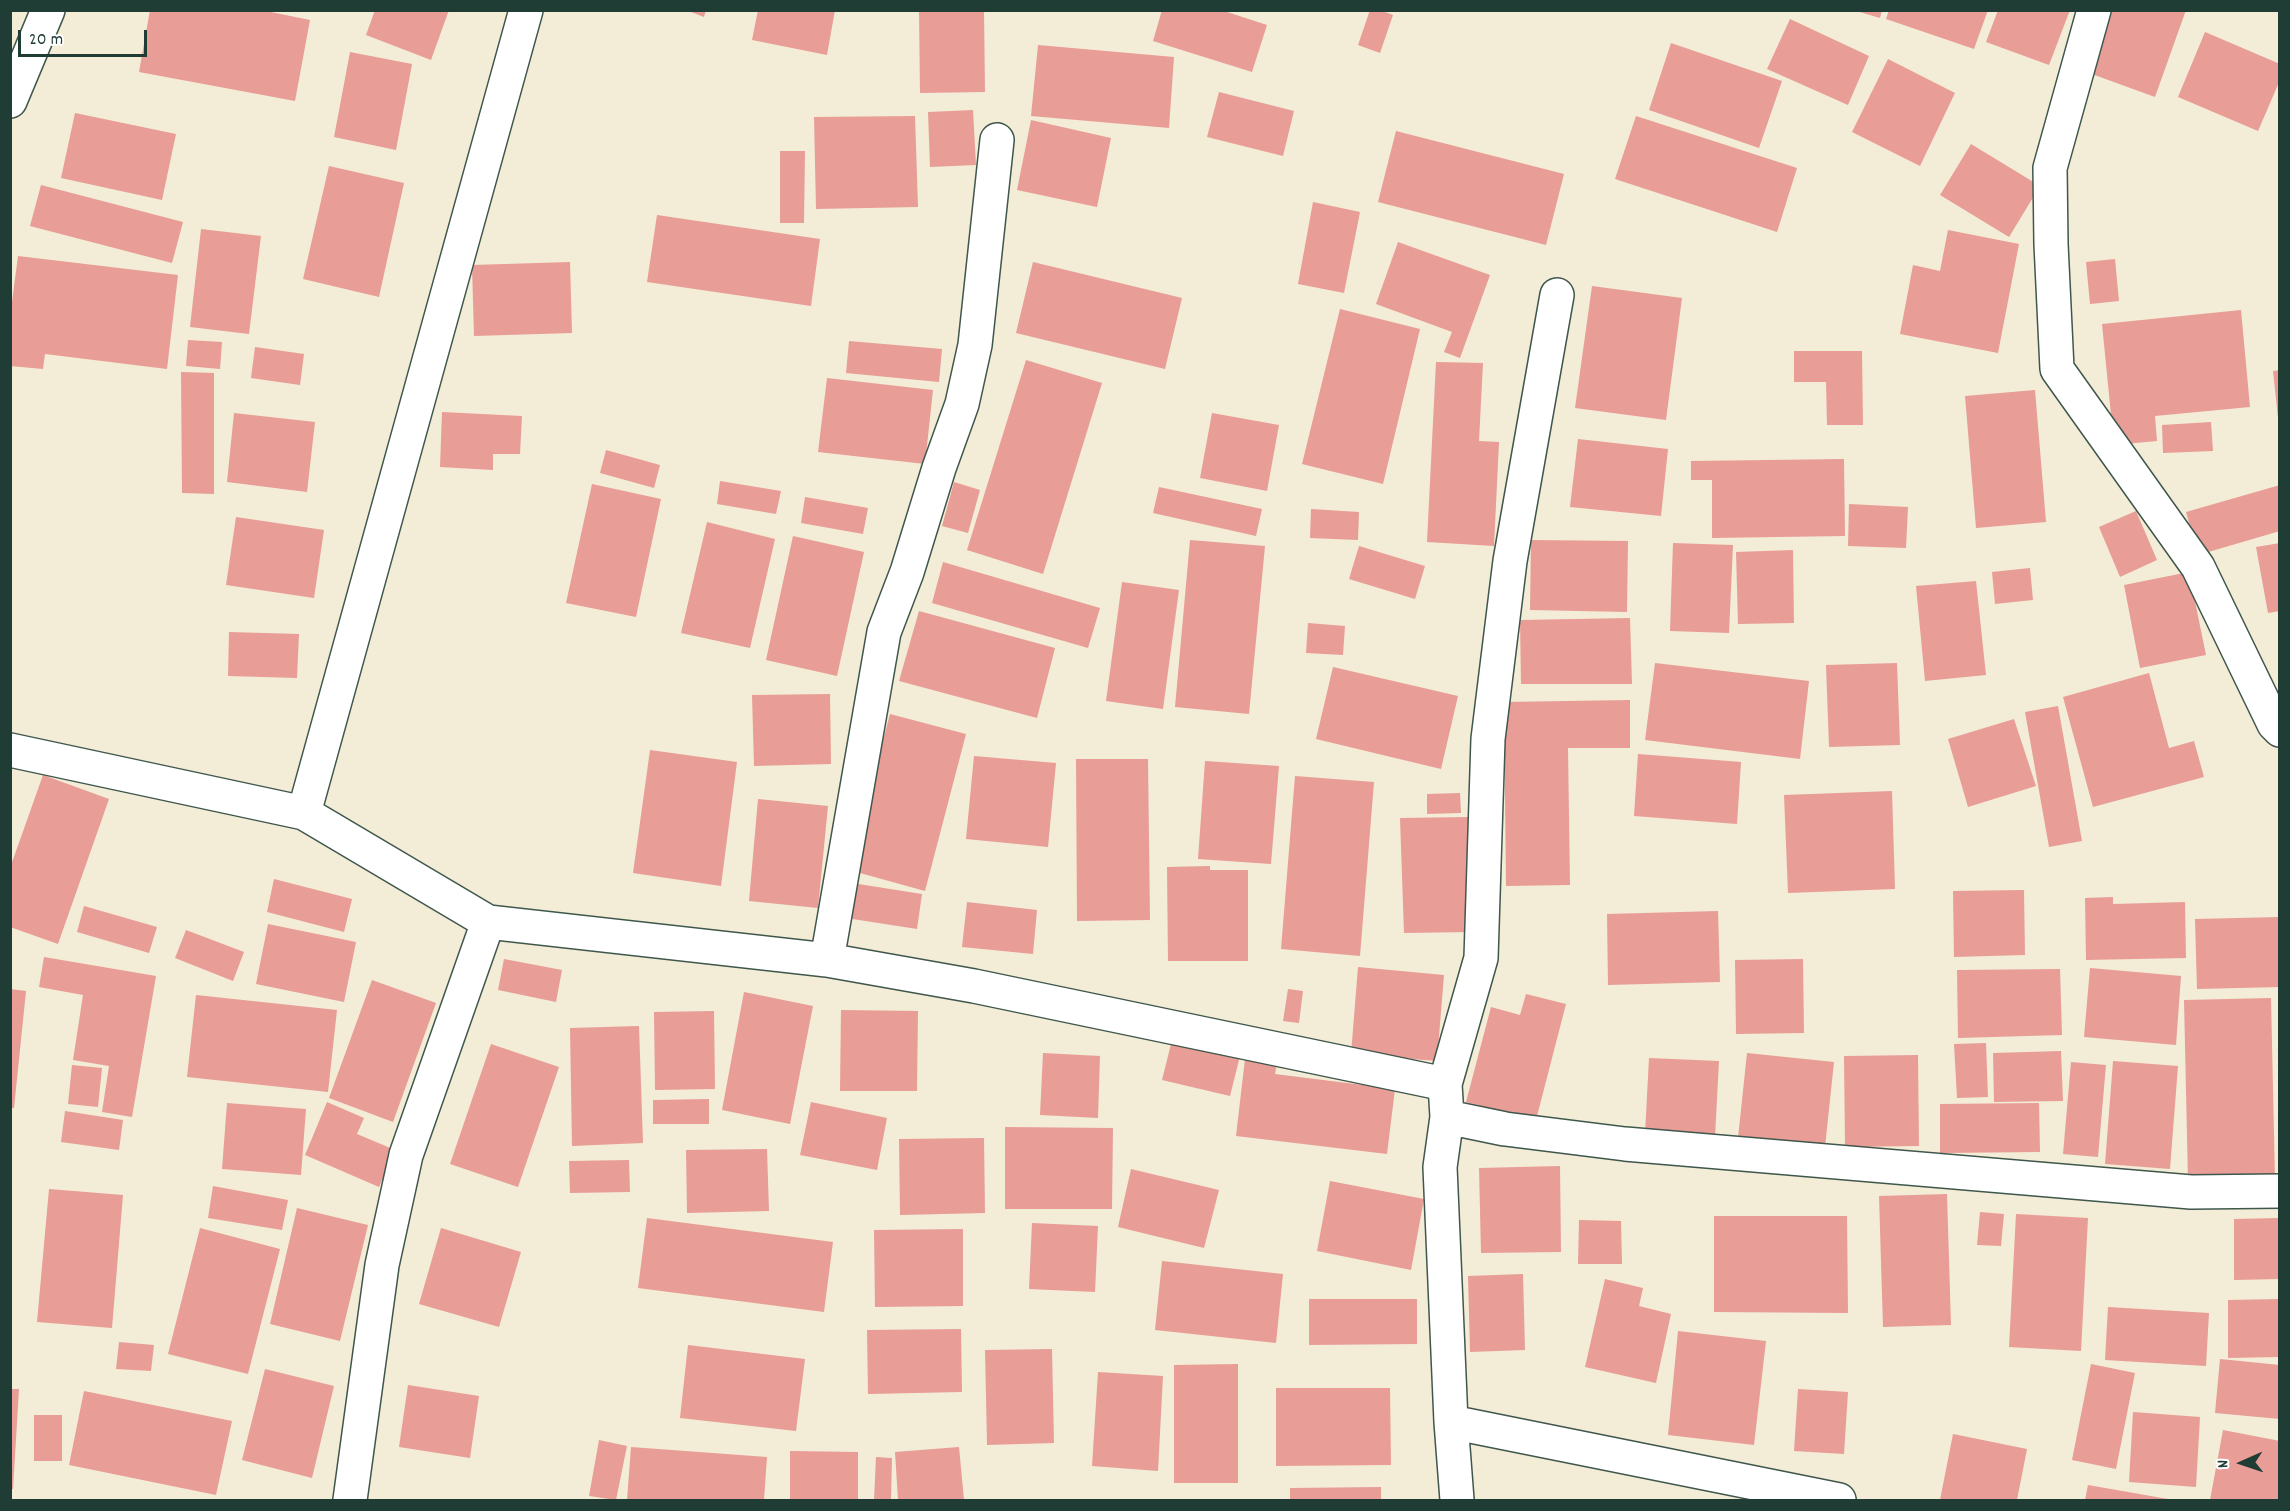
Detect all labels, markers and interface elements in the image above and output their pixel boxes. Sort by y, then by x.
scale bar [21,18,150,56]
text: 20 m [29,28,63,53]
north arrow [2212,1433,2272,1493]
text: N [2212,1459,2235,1469]

